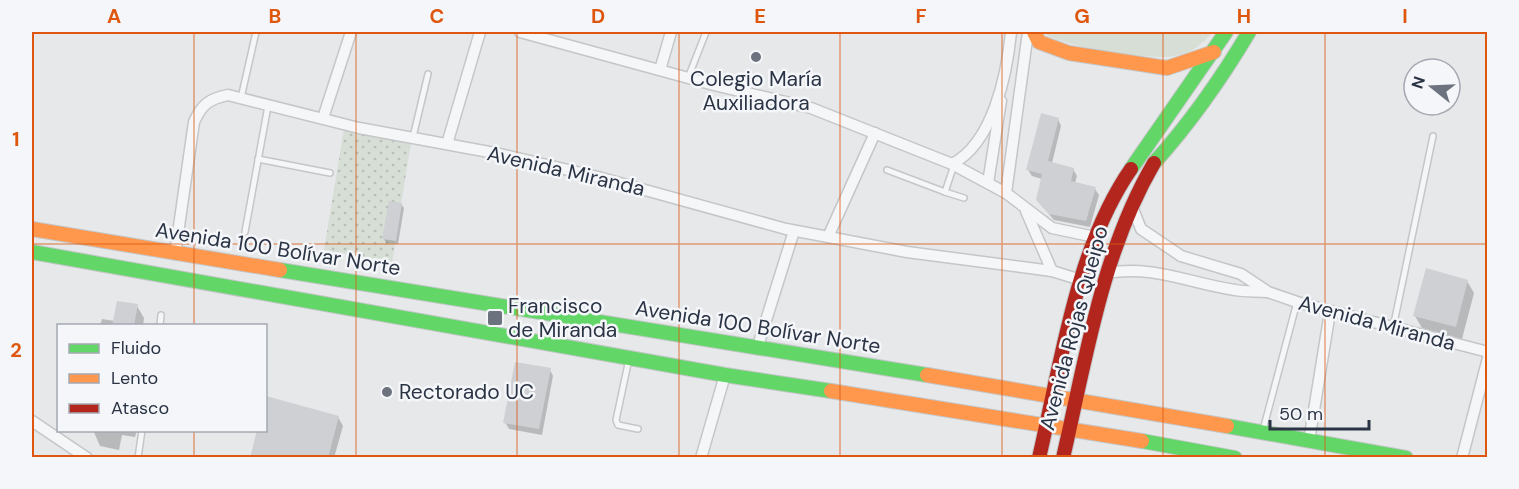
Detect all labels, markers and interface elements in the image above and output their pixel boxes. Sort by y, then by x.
text: A [107,3,121,29]
text: B [269,3,281,29]
text: C [430,3,444,29]
text: D [591,3,605,29]
text: E [754,3,766,29]
text: F [915,3,927,29]
text: G [1074,3,1090,29]
text: H [1237,3,1251,29]
text: I [1402,3,1408,29]
marker: Colegio María Auxiliadora [749,50,763,64]
north arrow [1402,57,1462,117]
place label: Colegio María Auxiliadora [690,65,822,117]
text: N [1406,74,1430,91]
text: 1 [12,126,20,152]
street label: Avenida Miranda [484,139,648,203]
street label: Avenida 100 Bolívar Norte [153,216,403,282]
street label: Avenida Rojas Queipo [1033,223,1115,433]
street label: Avenida Miranda [1296,289,1458,357]
place label: Francisco de Miranda [508,292,617,344]
street label: Avenida 100 Bolívar Norte [633,294,883,360]
marker: Francisco de Miranda [486,309,504,327]
legend [57,324,267,432]
text: Fluido [111,336,161,360]
text: 2 [10,337,22,363]
text: Lento [111,366,158,390]
place label: Rectorado UC [399,378,534,406]
marker: Rectorado UC [380,385,394,399]
scale bar [1270,393,1369,431]
text: Atasco [111,396,169,420]
text: 50 m [1279,402,1323,426]

